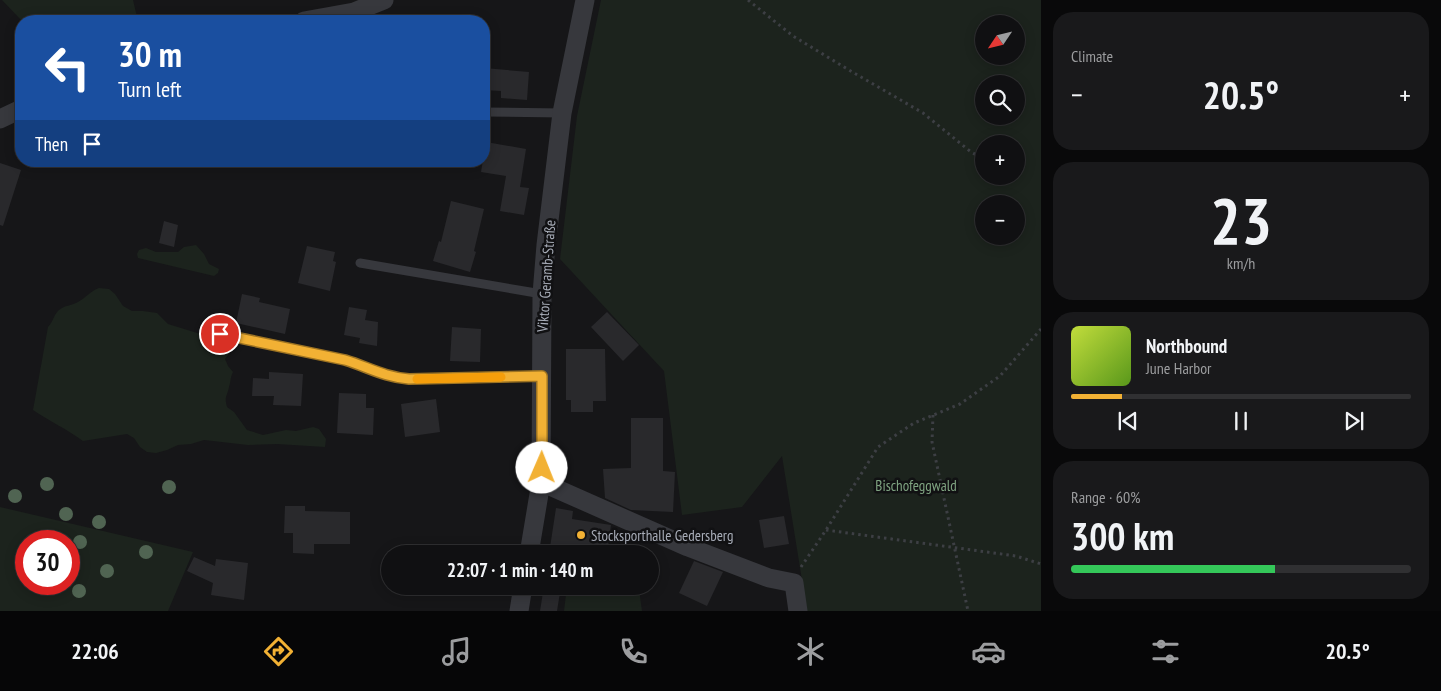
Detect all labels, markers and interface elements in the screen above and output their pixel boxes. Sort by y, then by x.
north arrow [975,15,1025,65]
map controls [975,15,1025,245]
text: 30 m [118,31,182,77]
icon: left [35,35,100,100]
text: Climate [1071,46,1113,66]
text: 20.5° [1203,70,1279,119]
text: Turn left [118,75,182,103]
button: search [975,75,1025,125]
text: − [1071,76,1083,113]
text: + [1399,76,1411,113]
icon: arrive [78,130,106,158]
text: Then [35,132,68,156]
button: + [975,135,1025,185]
text: 23 [1210,178,1272,262]
button: − [975,195,1025,245]
street label: Viktor Geramb-Straße [533,219,559,334]
text: km/h [1227,253,1255,273]
pin [199,313,241,355]
icon: arrive [206,320,234,348]
text: Northbound [1146,334,1227,358]
text: June Harbor [1146,358,1211,378]
icon: previous [1114,407,1142,435]
icon: pause [1227,407,1255,435]
icon: next [1340,407,1368,435]
position arrow [515,441,567,493]
park label: Bischofeggwald [875,476,957,495]
text: Range · 60% [1071,487,1140,507]
text: 300 km [1071,511,1174,560]
place label: Stocksporthalle Gedersberg [591,526,733,545]
marker: Stocksporthalle Gedersberg [575,529,587,541]
speed limit sign: 30 [15,530,80,595]
text: 22:07 · 1 min · 140 m [447,558,593,582]
icon: directions [261,634,296,669]
icon: music [439,634,474,669]
icon: phone [616,634,651,669]
icon: climate [793,634,828,669]
icon: car [971,634,1006,669]
icon: filters [1148,634,1183,669]
text: 22:06 [71,637,119,665]
text: 20.5° [1326,637,1370,665]

